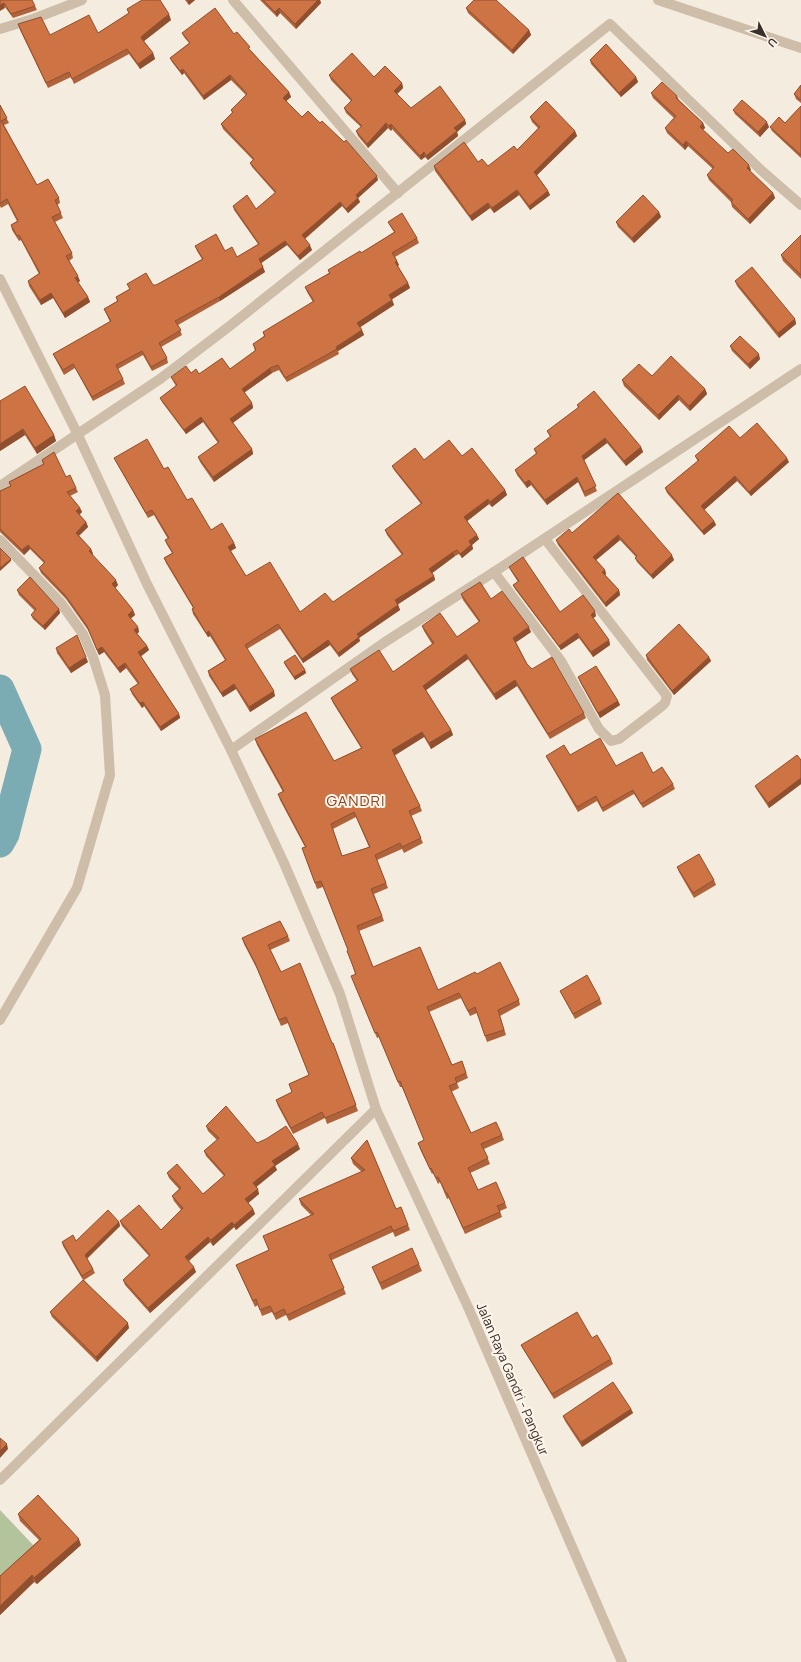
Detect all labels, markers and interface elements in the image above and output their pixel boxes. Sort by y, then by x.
north arrow [745,16,785,56]
text: U [765,35,781,51]
district label: GANDRI [326,790,386,811]
street label: Jalan Raya Gandri - Pangkur [473,1300,554,1459]

